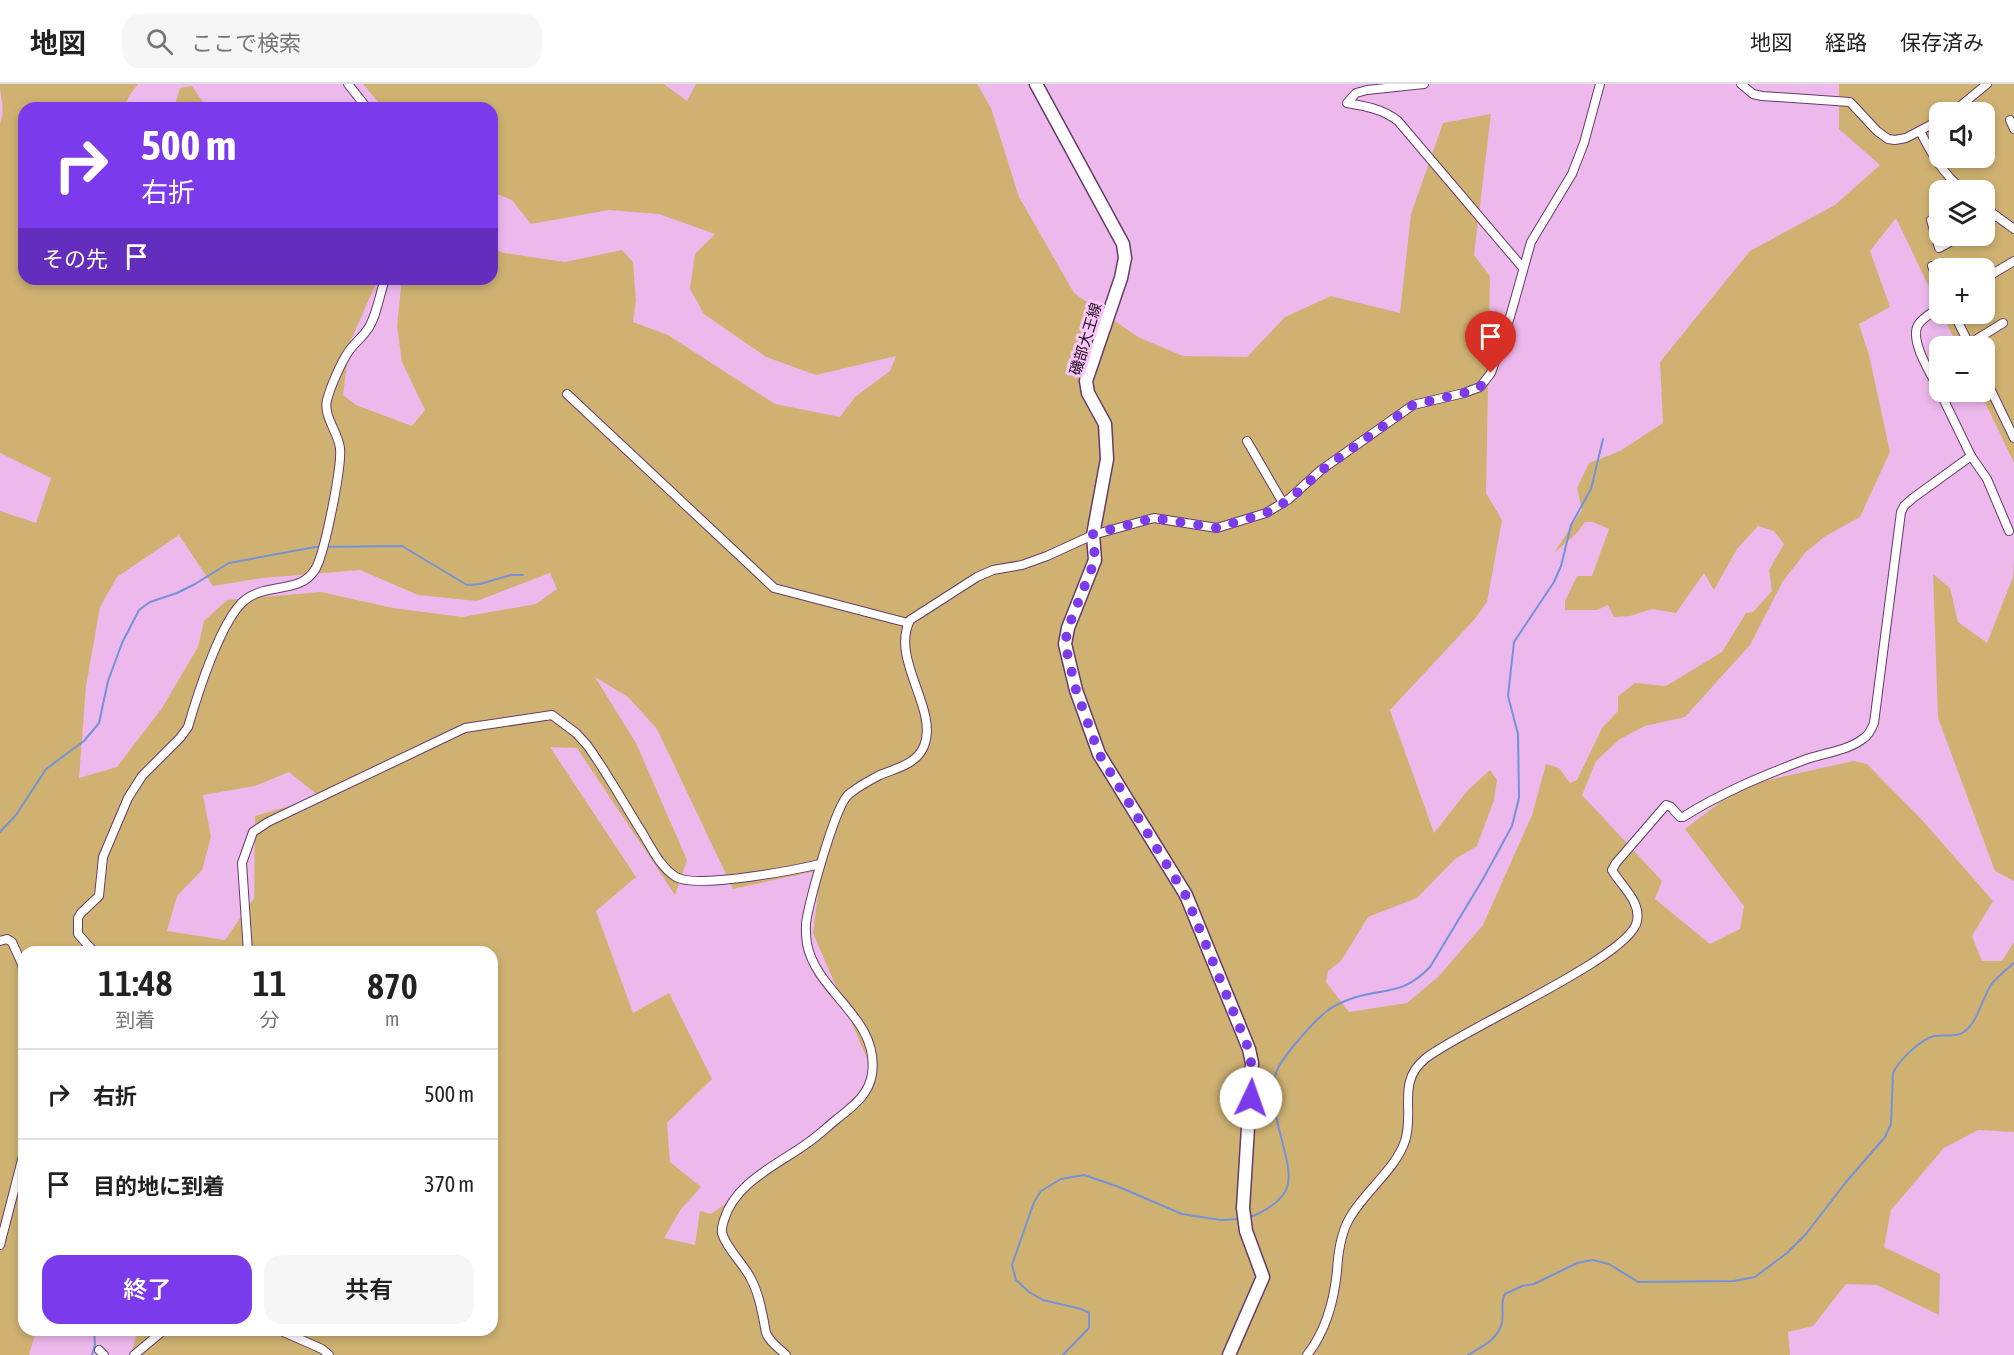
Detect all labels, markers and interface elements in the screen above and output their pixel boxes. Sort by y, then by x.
search box [122,14,542,68]
icon: search [143,25,176,58]
text: 地図 [30,27,86,59]
text: ここで検索 [191,30,301,56]
text: 地図 [1750,30,1792,54]
text: 経路 [1825,30,1867,54]
text: 保存済み [1900,30,1984,54]
map controls [1929,102,1995,402]
button: sound [1929,102,1995,168]
text: 500 m [141,121,236,169]
icon: right [42,126,120,204]
text: 右折 [141,177,195,208]
button: layers [1929,180,1995,246]
icon: arrive [120,240,153,273]
text: その先 [42,246,108,272]
button: + [1929,258,1995,324]
street label: 磯部大王線 [1066,300,1105,377]
pin [1465,311,1516,373]
icon: arrive [1474,320,1507,353]
button: − [1929,336,1995,402]
text: 11:48 [98,962,172,1004]
text: 11 [253,962,287,1004]
text: 870 [367,965,418,1007]
text: m [385,1007,399,1030]
text: 到着 [115,1008,155,1031]
text: 分 [260,1008,280,1031]
position arrow [1219,1066,1283,1130]
icon: right [42,1078,75,1111]
text: 500 m [424,1081,474,1107]
text: 右折 [93,1083,137,1109]
icon: arrive [42,1168,75,1201]
text: 370 m [424,1171,474,1197]
text: 目的地に到着 [93,1173,225,1199]
button: 終了 [42,1255,252,1324]
button: 共有 [264,1255,474,1324]

